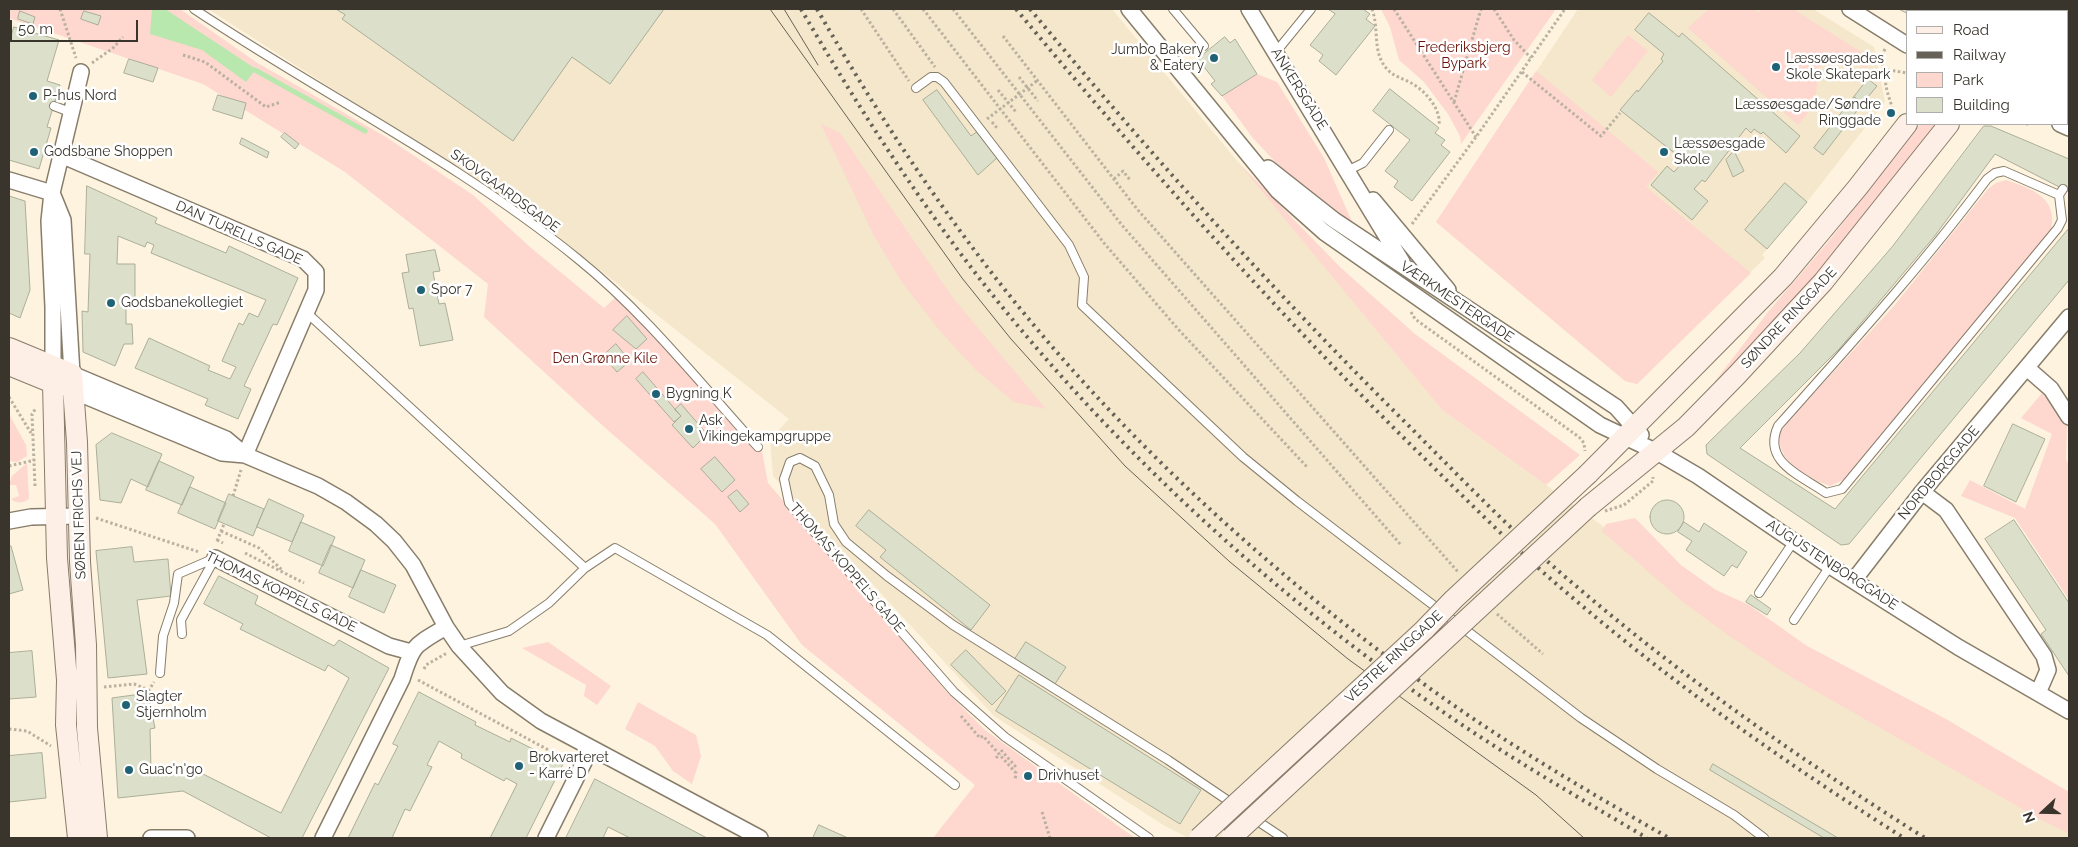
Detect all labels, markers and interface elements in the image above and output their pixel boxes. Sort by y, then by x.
scale bar [12,10,140,42]
legend [1906,10,2068,125]
text: 50 m [18,20,53,38]
text: Road [1953,21,1989,39]
park label: Frederiksbjerg Bypark [1417,40,1511,72]
place label: Jumbo Bakery & Eatery [1111,42,1204,74]
street label: ANKERSGADE [1267,45,1331,133]
text: Railway [1953,46,2006,64]
place label: Læssøesgades Skole Skatepark [1786,51,1890,84]
marker: Jumbo Bakery & Eatery [1208,52,1220,64]
marker: Læssøesgades Skole Skatepark [1770,61,1782,73]
text: Park [1953,71,1984,89]
place label: P-hus Nord [43,88,117,104]
marker: P-hus Nord [27,90,39,102]
text: Building [1953,96,2010,114]
place label: Læssøesgade/Søndre Ringgade [1735,97,1881,130]
marker: Læssøesgade/Søndre Ringgade [1885,107,1897,119]
place label: Læssøesgade Skole [1674,136,1765,168]
place label: Godsbane Shoppen [44,144,173,160]
marker: Godsbane Shoppen [28,146,40,158]
street label: SKOVGAARDSGADE [447,146,563,236]
marker: Læssøesgade Skole [1658,146,1670,158]
street label: DAN TURELLS GADE [173,198,305,268]
street label: VÆRKMESTERGADE [1397,258,1517,346]
street label: SØNDRE RINGGADE [1738,264,1840,372]
place label: Spor 7 [431,282,472,298]
marker: Spor 7 [415,284,427,296]
place label: Godsbanekollegiet [121,295,243,311]
marker: Godsbanekollegiet [105,297,117,309]
park label: Den Grønne Kile [552,351,658,367]
place label: Bygning K [666,386,732,402]
marker: Bygning K [650,388,662,400]
place label: Ask Vikingekampgruppe [699,413,831,446]
marker: Ask Vikingekampgruppe [683,423,695,435]
street label: NORDBORGGADE [1895,423,1983,523]
street label: SØREN FRICHS VEJ [68,450,90,580]
street label: THOMAS KOPPELS GADE [786,500,908,636]
street label: AUGUSTENBORGGADE [1763,516,1901,614]
street label: THOMAS KOPPELS GADE [203,548,359,636]
street label: VESTRE RINGGADE [1342,607,1446,707]
place label: Slagter Stjernholm [136,689,207,722]
marker: Slagter Stjernholm [120,699,132,711]
place label: Brokvarteret - Karré D [529,750,609,782]
marker: Brokvarteret - Karré D [513,760,525,772]
place label: Guac'n'go [139,762,203,778]
marker: Guac'n'go [123,764,135,776]
place label: Drivhuset [1038,768,1100,784]
marker: Drivhuset [1022,770,1034,782]
north arrow [2018,787,2068,837]
text: N [2020,810,2038,825]

